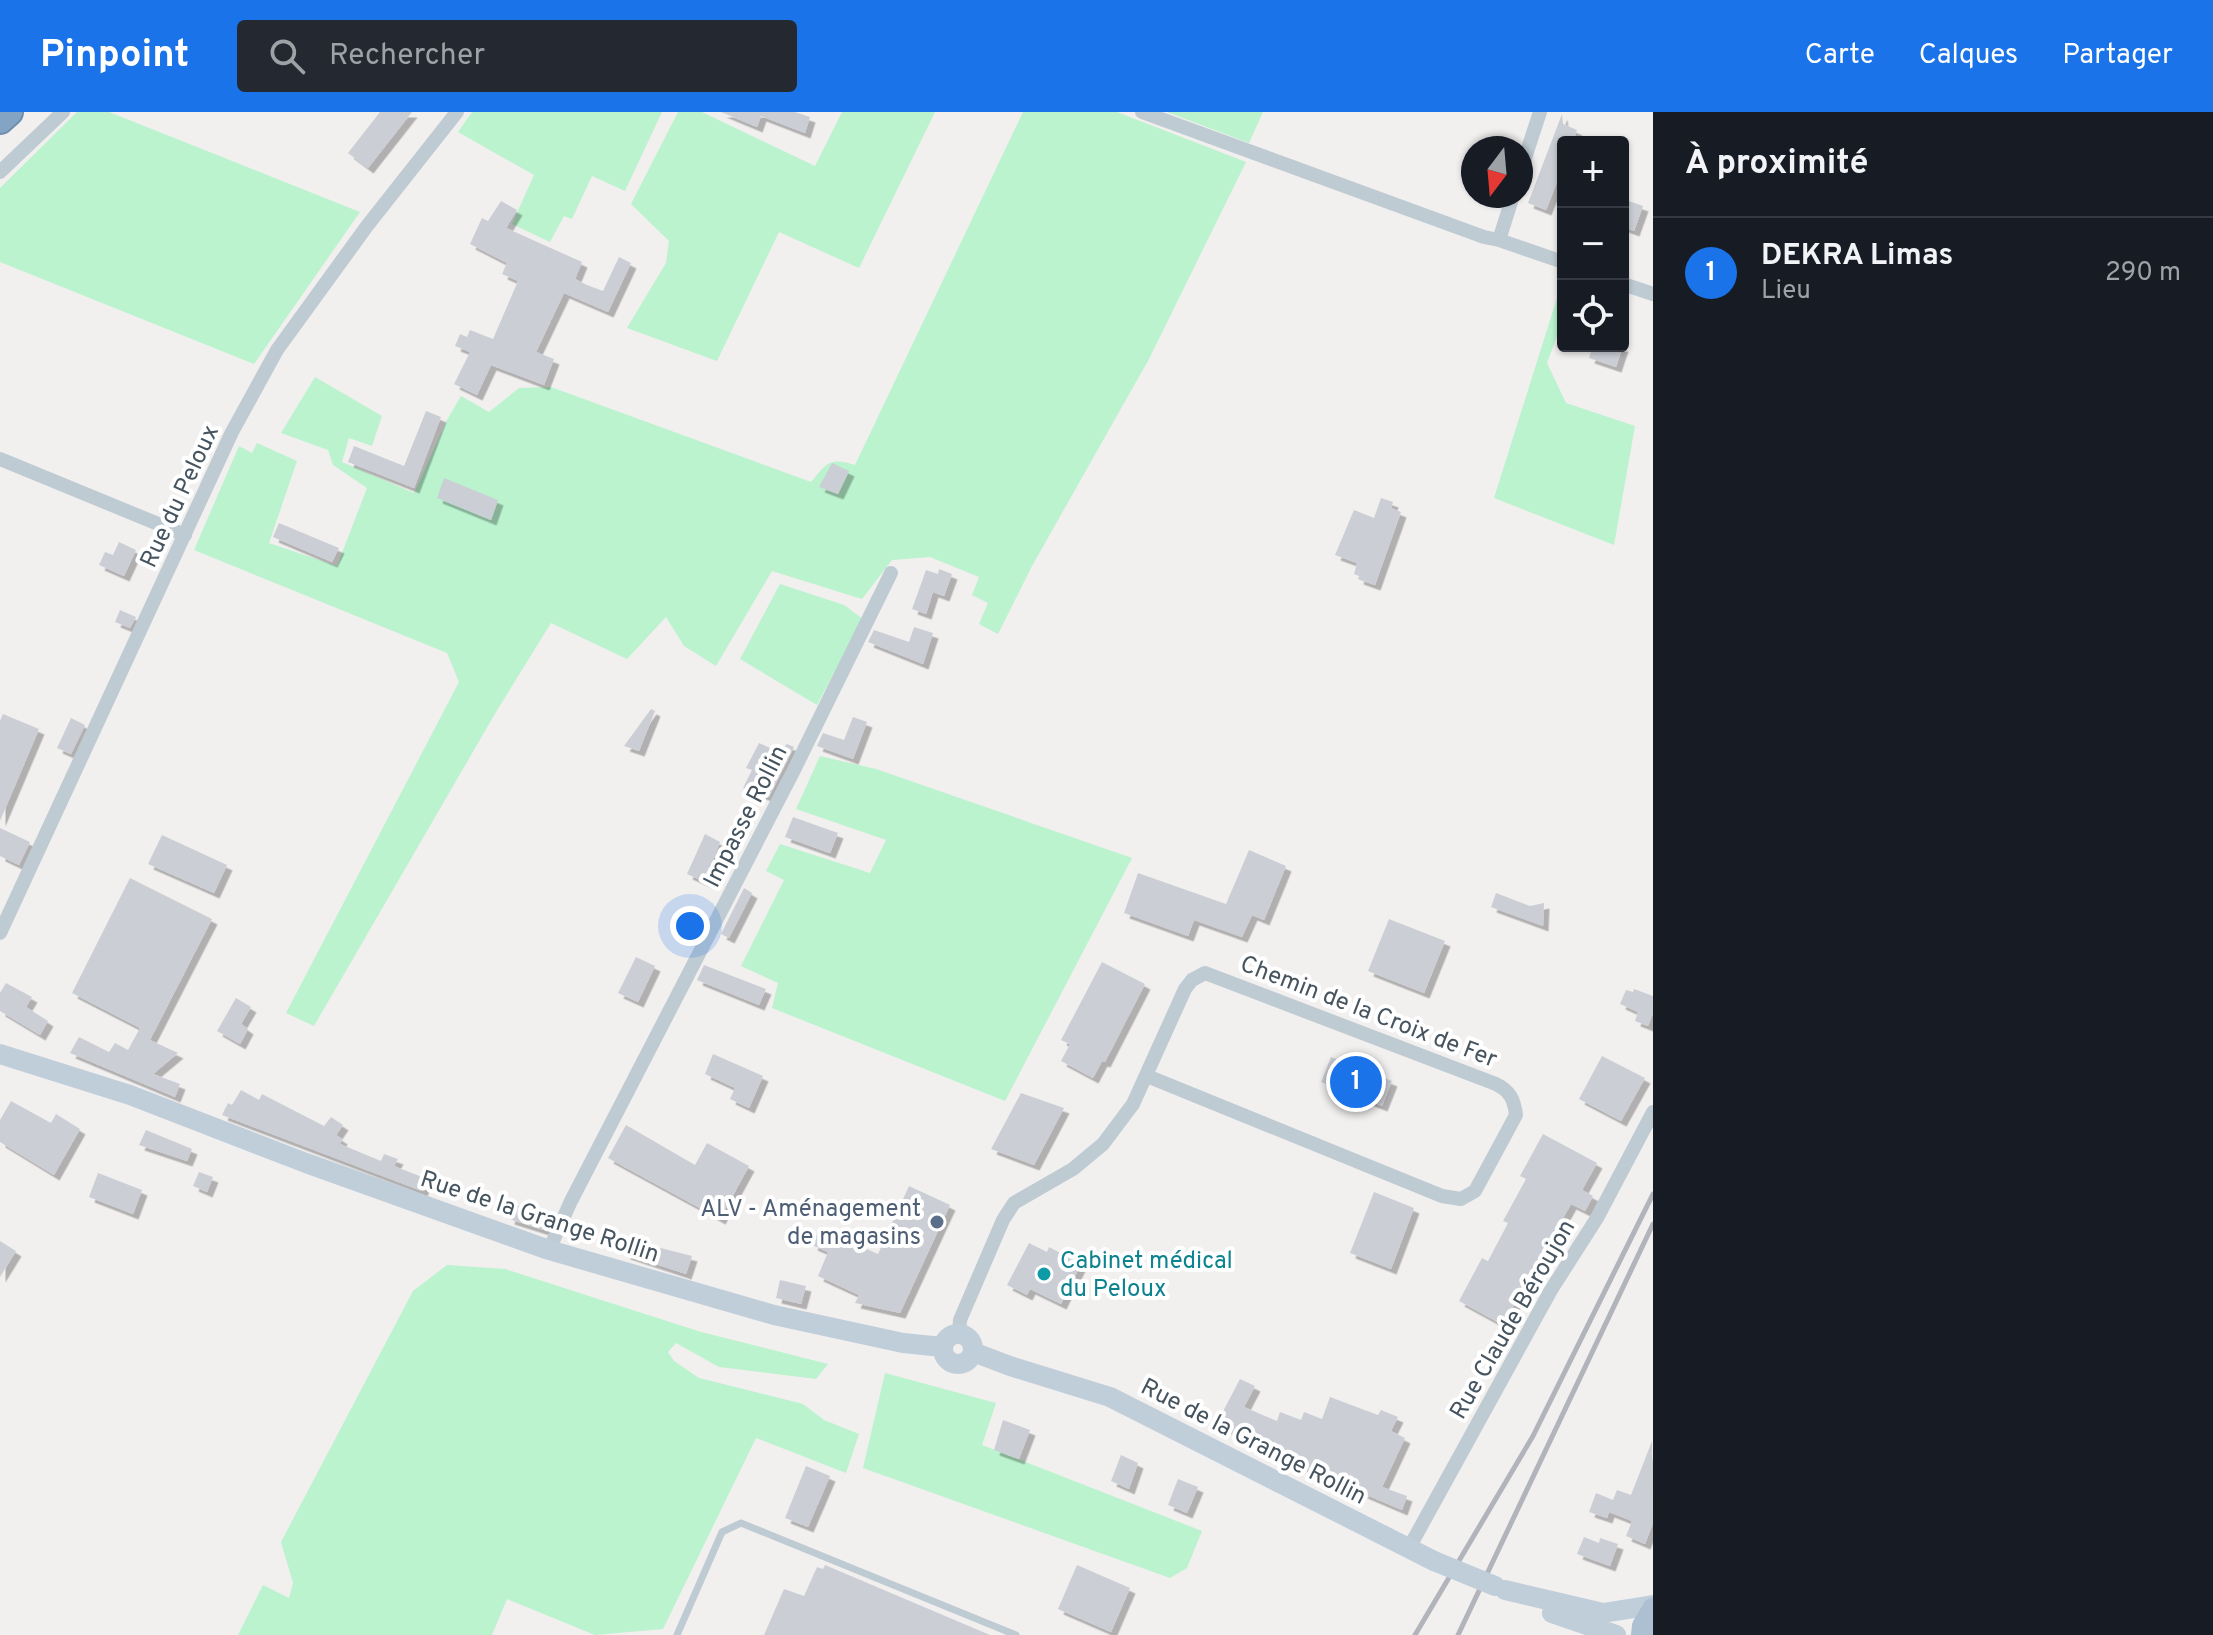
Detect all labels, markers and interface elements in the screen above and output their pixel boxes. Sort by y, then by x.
search box [237,20,797,92]
text: Pinpoint [40,32,189,81]
icon: search [265,34,309,78]
text: Rechercher [329,38,485,75]
text: Carte [1805,38,1875,74]
text: Calques [1919,38,2018,74]
text: Partager [2062,38,2173,74]
north arrow [1461,136,1533,208]
map controls [1557,136,1629,352]
button: + [1557,136,1629,208]
text: À proximité [1685,143,1868,186]
button: − [1557,208,1629,280]
text: DEKRA Limas [1761,238,1953,275]
text: 1 [1706,257,1716,290]
text: 290 m [2105,257,2181,290]
text: Lieu [1761,275,1811,308]
button: locate [1557,280,1629,352]
street label: Rue du Peloux [135,421,227,573]
street label: Impasse Rollin [698,741,795,893]
your location [670,906,710,946]
street label: Chemin de la Croix de Fer [1236,950,1501,1076]
pin: 1 [1330,1052,1382,1112]
street label: Rue de la Grange Rollin [416,1165,663,1271]
place label: ALV - Aménagement de magasins [700,1195,921,1253]
marker: ALV - Aménagement de magasins [928,1213,946,1231]
street label: Rue Claude Béroujon [1444,1215,1583,1425]
place label: Cabinet médical du Peloux [1060,1247,1233,1305]
marker: Cabinet médical du Peloux [1035,1265,1053,1283]
street label: Rue de la Grange Rollin [1135,1373,1371,1513]

